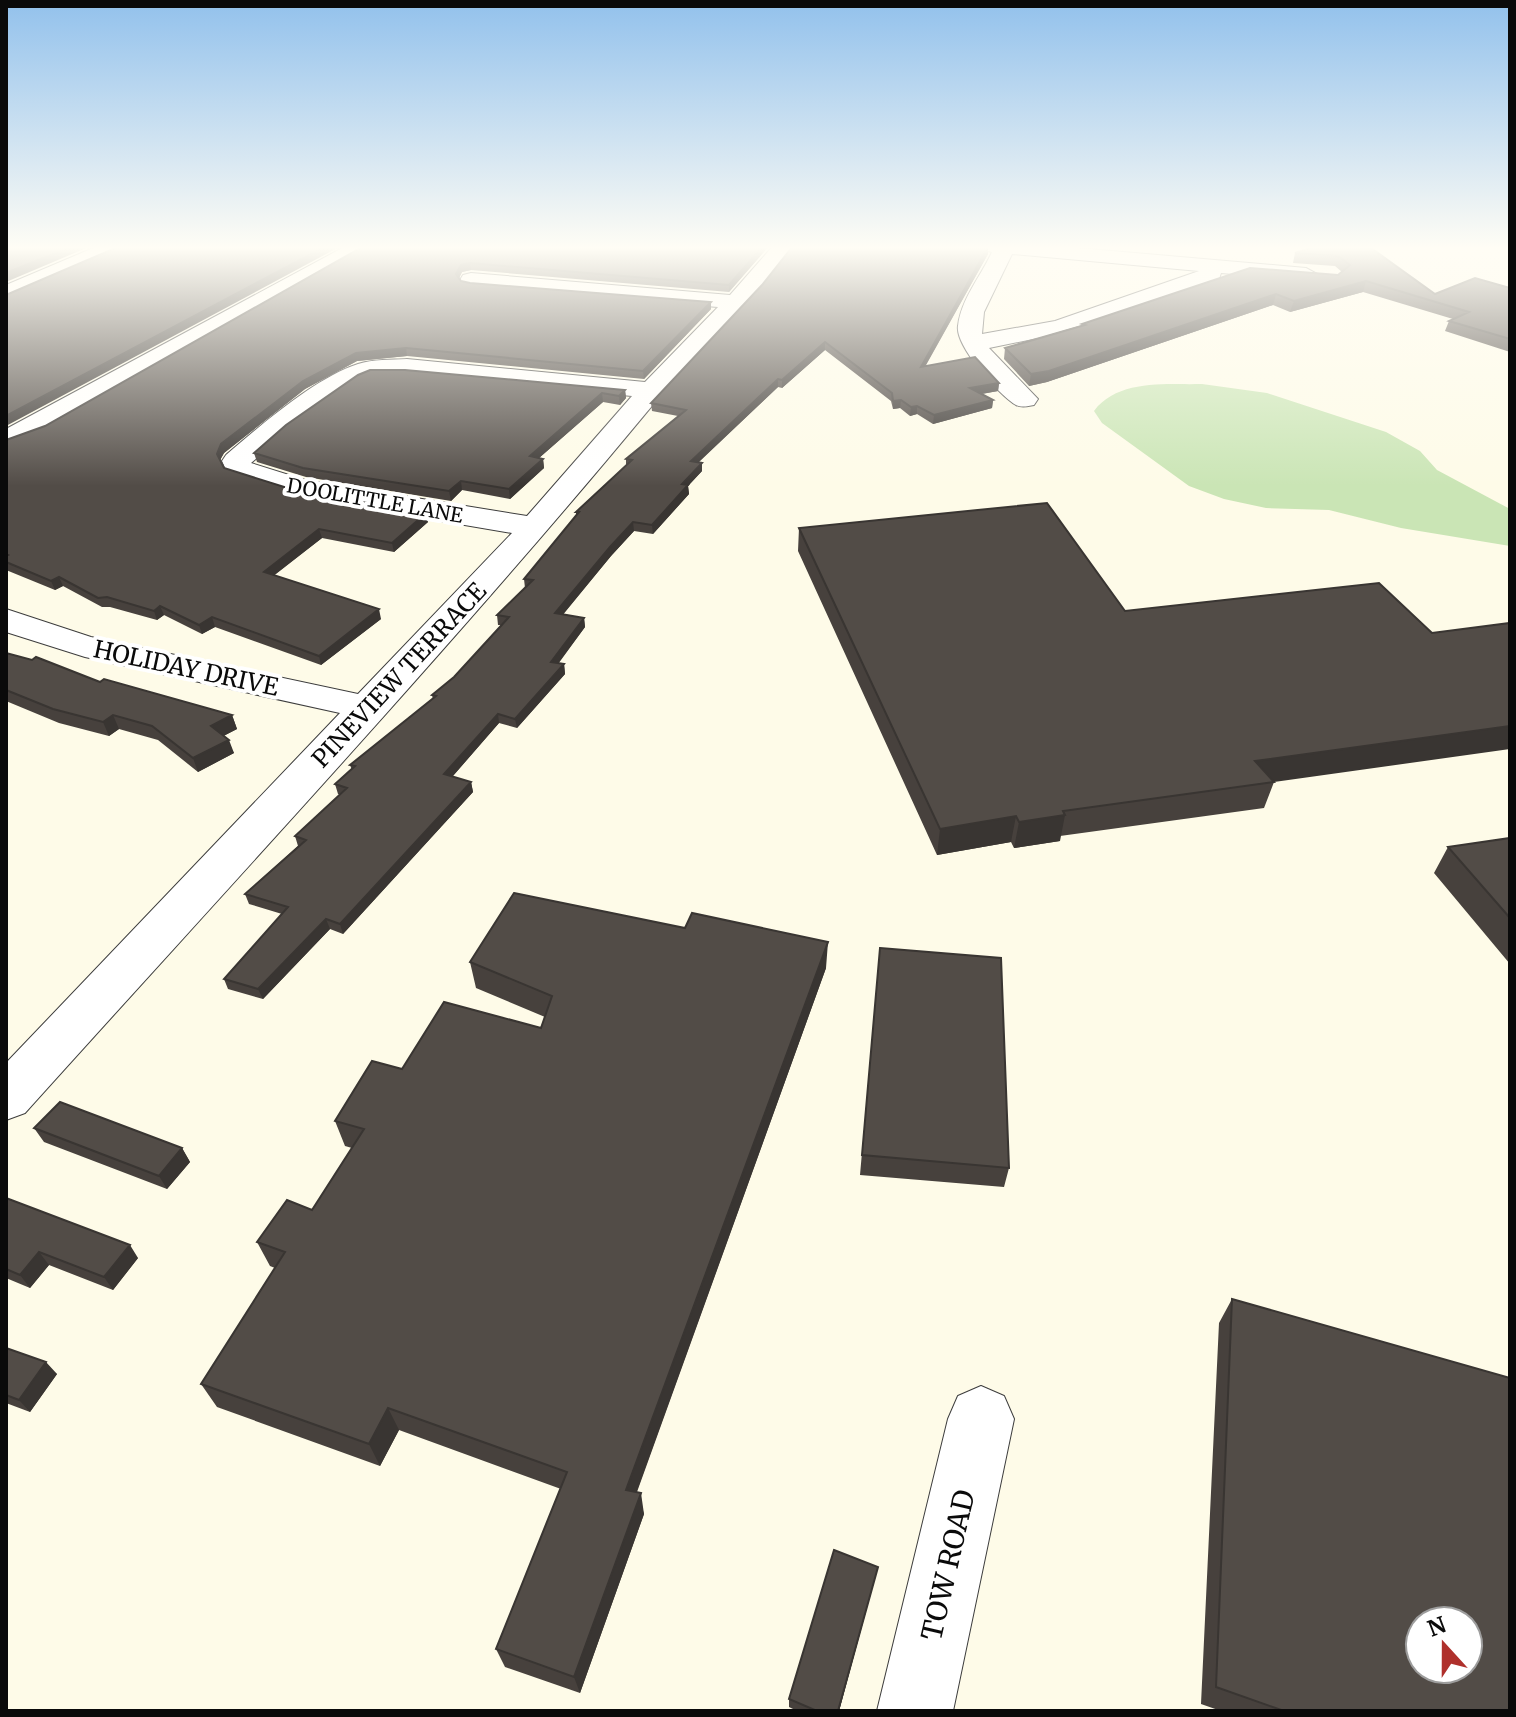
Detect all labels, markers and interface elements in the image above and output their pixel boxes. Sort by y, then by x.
street label: DOOLITTLE LANE [285,472,465,528]
street label: PINEVIEW TERRACE [305,575,493,774]
street label: HOLIDAY DRIVE [91,633,282,703]
street label: TOW ROAD [913,1486,983,1644]
north arrow [1404,1605,1484,1685]
text: N [1424,1610,1451,1643]

